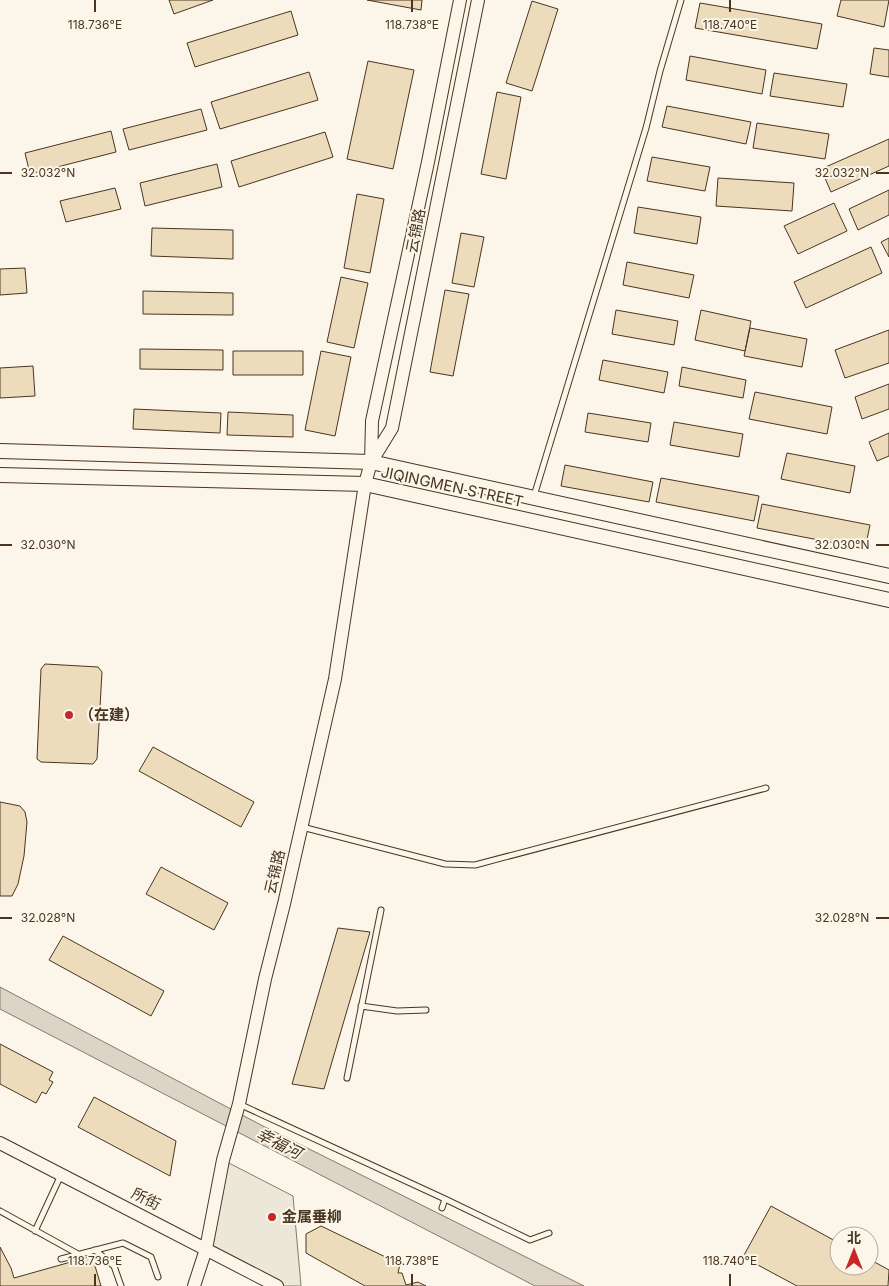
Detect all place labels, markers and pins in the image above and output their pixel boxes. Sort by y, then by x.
place label: （在建） [79,705,139,724]
marker: （在建） [63,709,75,721]
place label: 金属垂柳 [282,1207,342,1226]
marker: 金属垂柳 [266,1211,278,1223]

